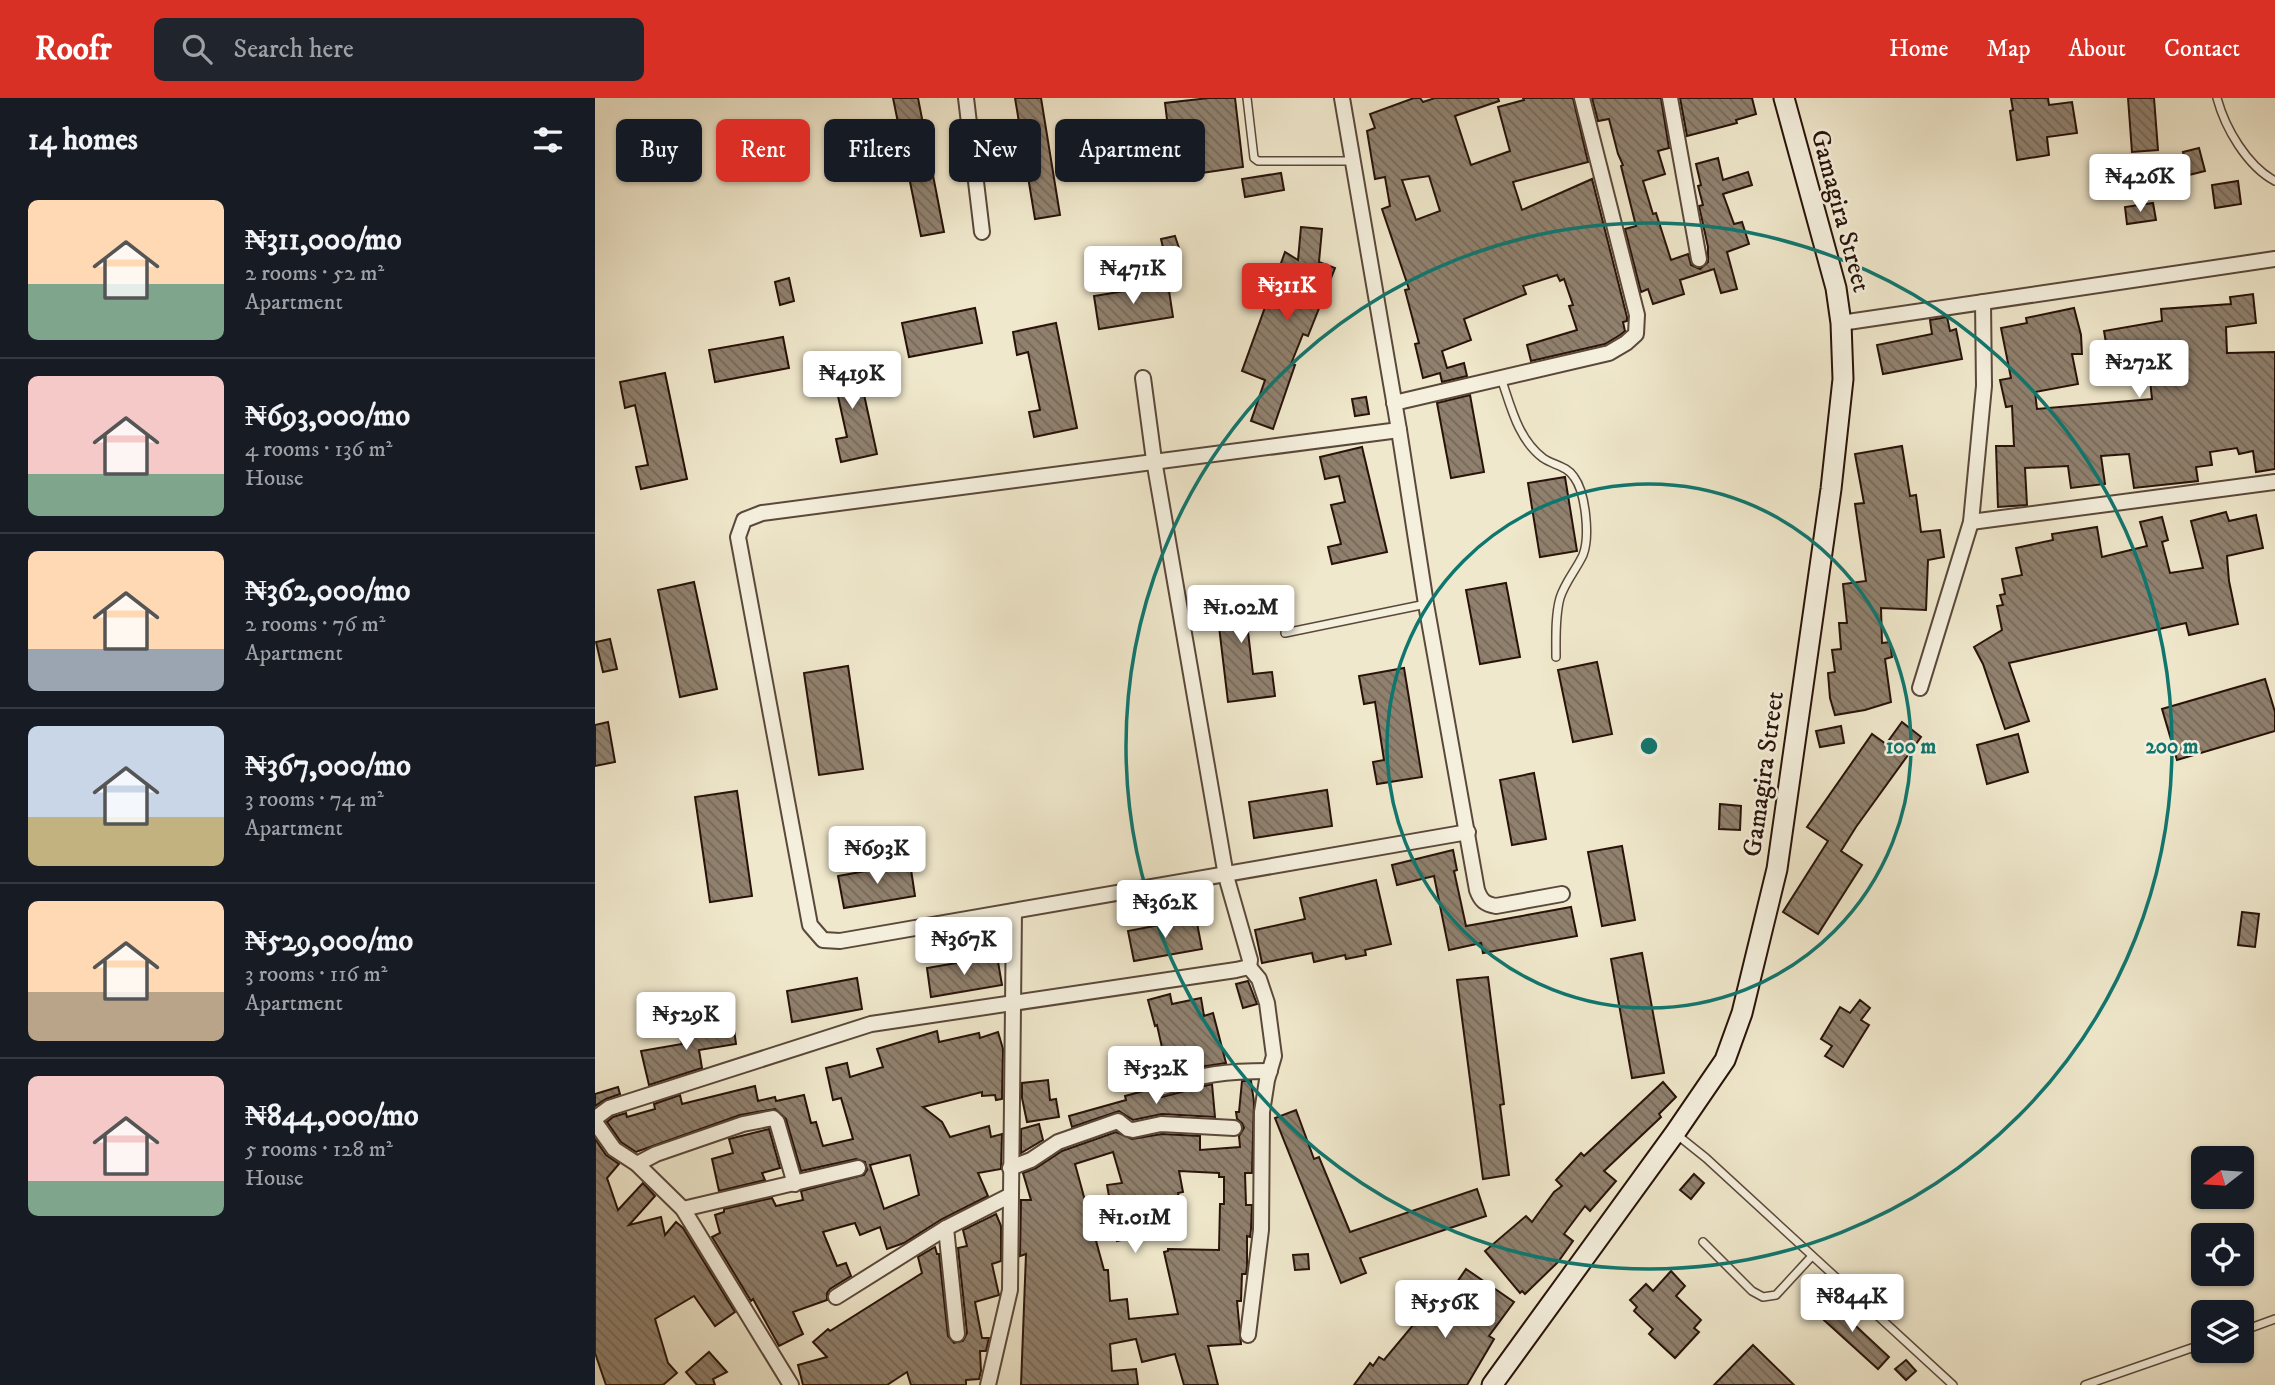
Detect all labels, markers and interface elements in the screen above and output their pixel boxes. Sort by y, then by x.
search box [154,18,644,81]
text: Roofr [35,29,112,70]
icon: search [178,30,216,68]
text: Search here [234,33,354,66]
text: Home [1889,34,1948,64]
text: Map [1986,34,2031,64]
text: About [2069,34,2126,64]
text: Contact [2164,34,2240,64]
chip: Buy [616,119,702,182]
chip: Rent [716,119,810,182]
chip: Filters [824,119,935,182]
chip: New [949,119,1041,182]
chip: Apartment [1055,119,1205,182]
icon: filters [529,121,567,159]
text: 14 homes [28,122,138,159]
street label: Gamagira Street [1802,126,1878,296]
pin: ₦426K [2091,155,2189,214]
text: ₦426K [2105,162,2175,191]
text: ₦311,000/mo [245,222,402,259]
icon: home [84,228,168,312]
pin: ₦471K [1084,246,1182,306]
text: ₦471K [1100,254,1166,283]
text: 2 rooms · 52 m² [245,259,384,288]
pin: ₦311K [1238,264,1336,323]
text: ₦311K [1258,271,1316,300]
text: Apartment [245,288,343,317]
pin: ₦272K [2090,341,2188,400]
text: ₦272K [2106,348,2172,377]
pin: ₦419K [803,352,901,411]
text: ₦419K [819,359,885,388]
text: ₦693,000/mo [245,398,410,435]
icon: home [84,404,168,488]
text: 4 rooms · 136 m² [245,435,392,464]
text: House [245,464,303,493]
text: ₦362,000/mo [245,573,410,610]
icon: home [84,579,168,663]
pin: ₦1.02M [1184,586,1298,645]
text: ₦1.02M [1203,593,1279,622]
text: 2 rooms · 76 m² [245,610,385,639]
text: Apartment [245,639,343,668]
street label: Gamagira Street [1736,689,1792,859]
centre of rings [1637,734,1661,758]
text: 100 m [1886,734,1936,760]
text: 200 m [2145,734,2199,760]
text: ₦367,000/mo [245,748,411,785]
icon: home [84,754,168,838]
text: 3 rooms · 74 m² [245,785,384,814]
text: Apartment [245,814,343,843]
pin: ₦693K [828,826,926,886]
text: ₦693K [845,834,909,863]
pin: ₦362K [1116,880,1214,940]
text: ₦362K [1133,888,1197,917]
pin: ₦367K [915,918,1013,977]
text: ₦529,000/mo [245,923,413,960]
text: ₦367K [931,925,997,954]
icon: home [84,929,168,1013]
text: 3 rooms · 116 m² [245,960,388,989]
text: Apartment [245,989,343,1018]
pin: ₦529K [637,992,735,1052]
text: ₦529K [653,1000,719,1029]
pin: ₦532K [1107,1046,1205,1106]
text: ₦532K [1124,1054,1188,1083]
text: ₦844,000/mo [245,1098,419,1135]
icon: home [84,1104,168,1188]
text: 5 rooms · 128 m² [245,1135,393,1164]
north arrow [2191,1146,2254,1209]
map controls [2191,1146,2254,1363]
text: House [245,1164,303,1193]
pin: ₦1.01M [1078,1196,1192,1255]
text: ₦1.01M [1099,1203,1171,1232]
button: locate [2191,1223,2254,1286]
pin: ₦844K [1803,1274,1901,1334]
pin: ₦556K [1396,1280,1494,1340]
text: ₦844K [1817,1282,1887,1311]
text: ₦556K [1411,1288,1479,1317]
button: layers [2191,1300,2254,1363]

